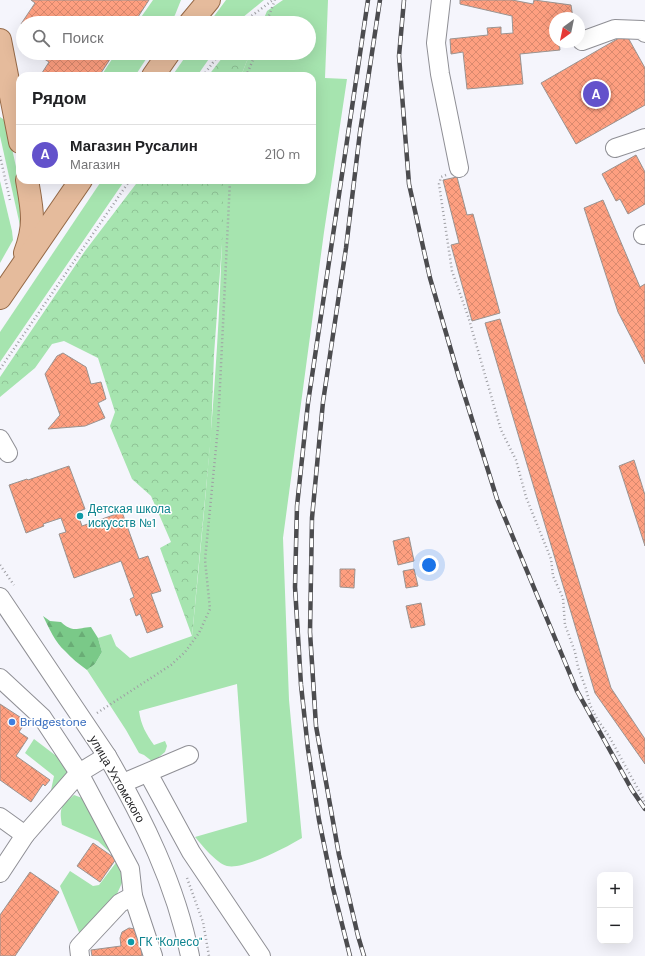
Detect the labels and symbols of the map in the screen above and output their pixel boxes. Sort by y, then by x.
north arrow [549,12,585,48]
pin: A [583,79,609,109]
place label: Детская школа искусств №1 [88,501,171,531]
marker: Детская школа искусств №1 [75,511,85,521]
your location [419,555,439,575]
place label: Bridgestone [20,714,87,730]
marker: Bridgestone [7,717,17,727]
street label: улица Ухтомского [86,732,149,826]
place label: ГК "Колесо" [139,934,203,950]
marker: ГК "Колесо" [126,937,136,947]

